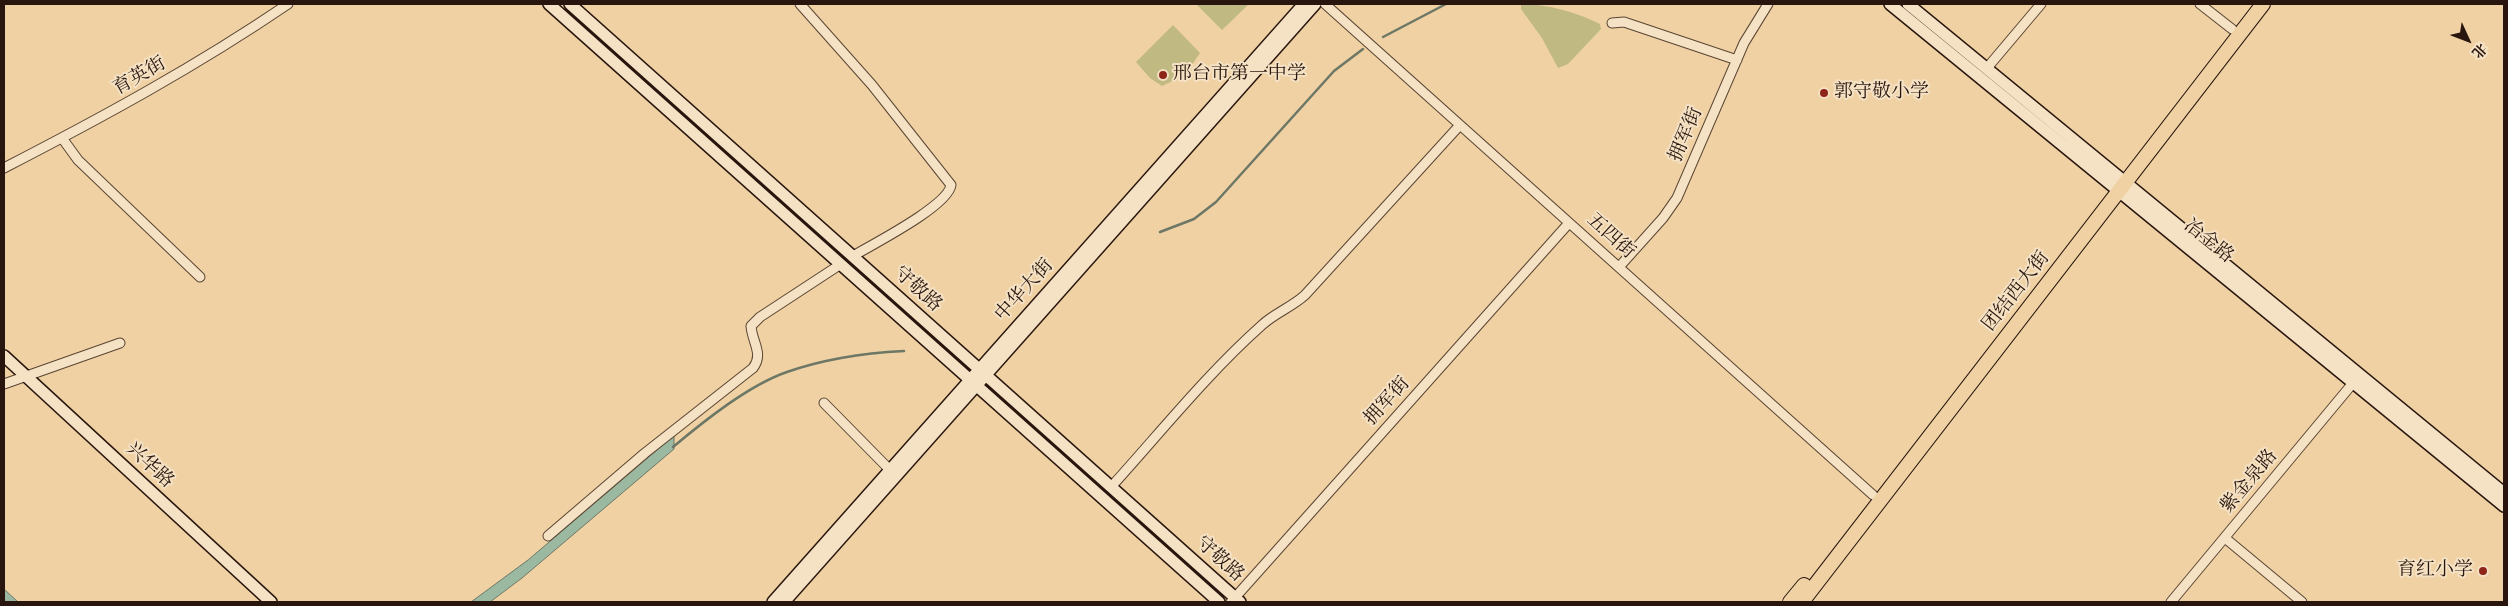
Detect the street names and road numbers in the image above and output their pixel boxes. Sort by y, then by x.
street label: 育英街 [110,53,170,101]
street label: 拥军街 [1665,104,1709,166]
street label: 五四街 [1581,209,1639,265]
street label: 冶金路 [2179,215,2237,269]
street label: 团结西大街 [1979,248,2055,336]
street label: 中华大街 [991,255,1059,327]
street label: 守敬路 [888,262,946,318]
street label: 拥军街 [1360,373,1416,431]
street label: 兴华路 [120,438,178,494]
street label: 紫金泉路 [2217,446,2283,518]
street label: 守敬路 [1190,532,1248,588]

